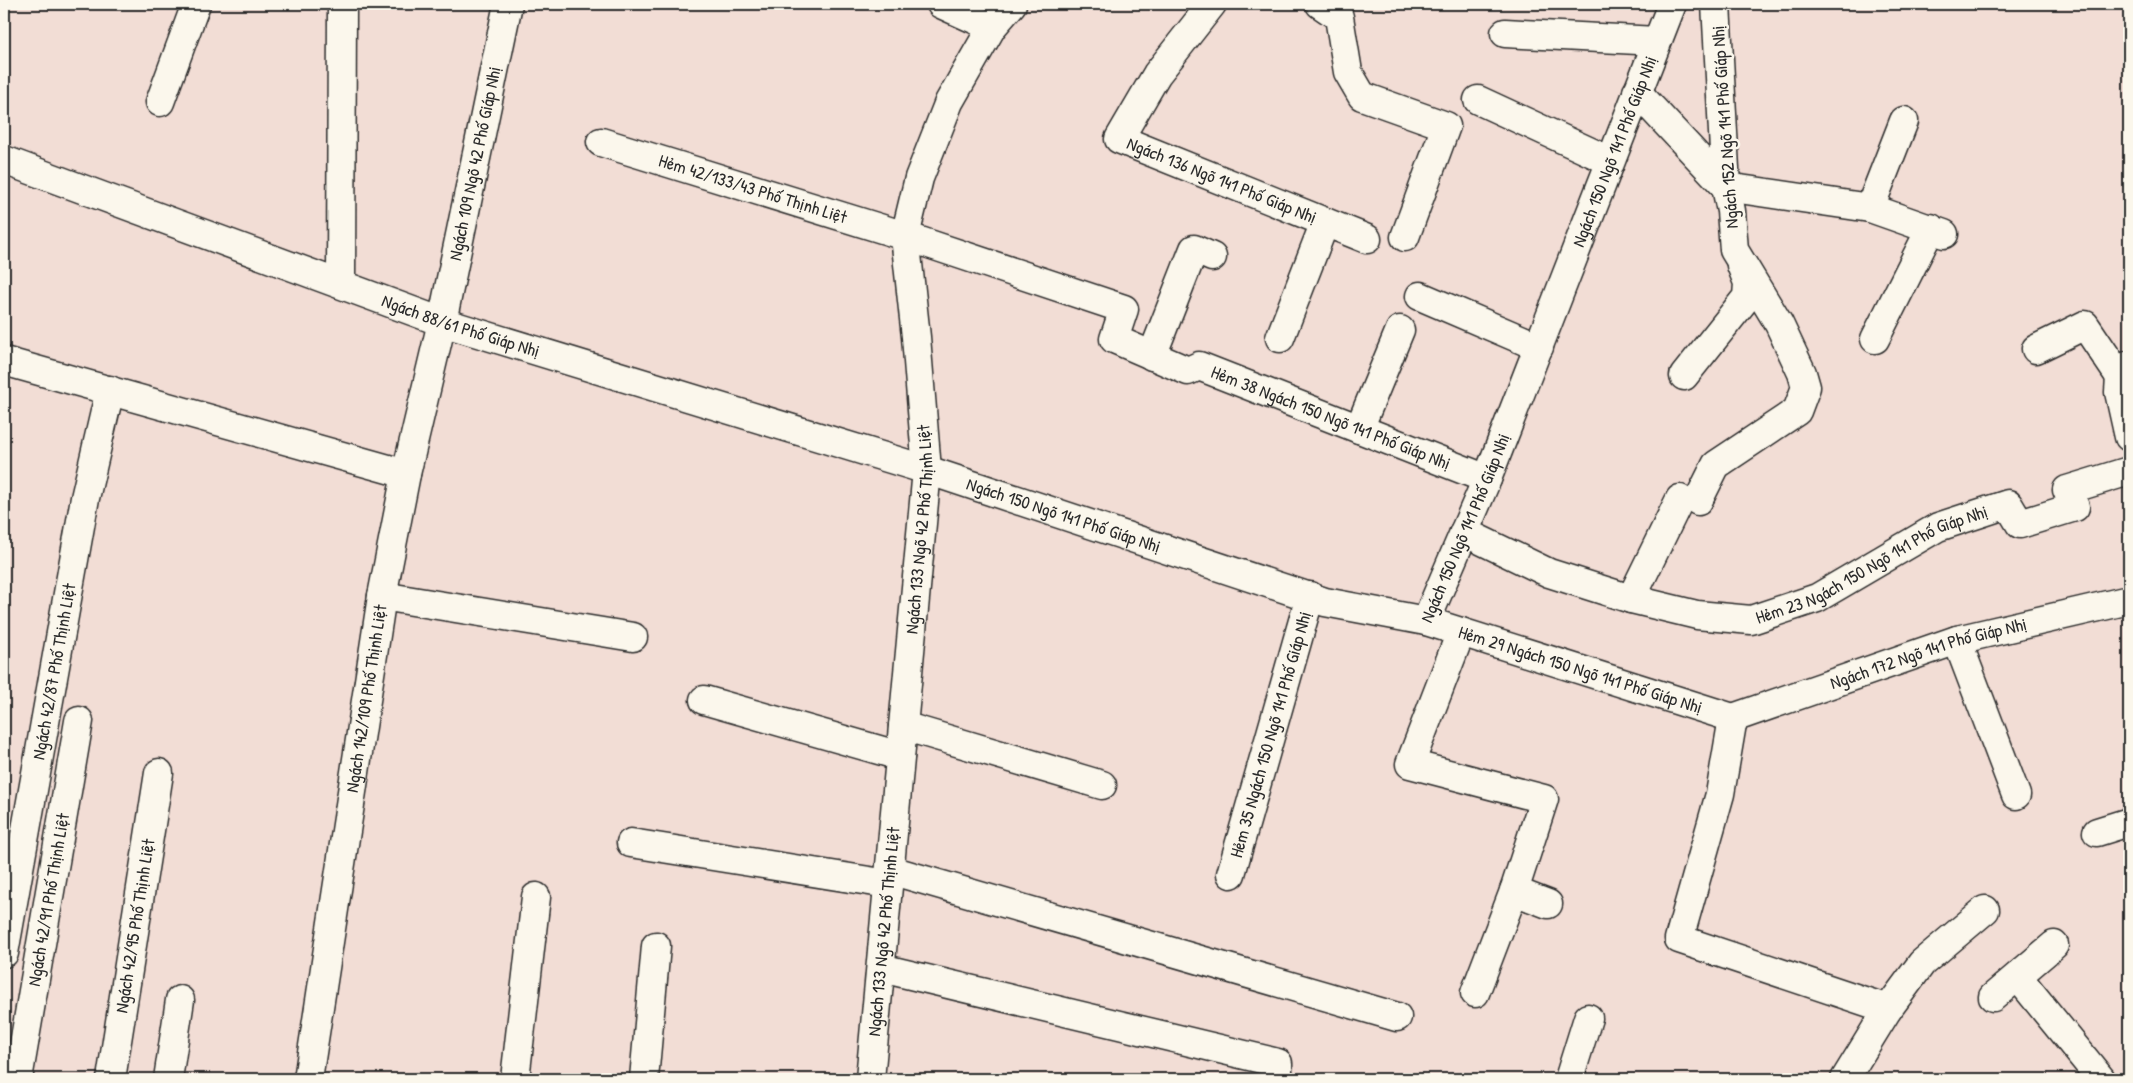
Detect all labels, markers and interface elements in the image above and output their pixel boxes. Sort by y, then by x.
street label: Ngách 152 Ngõ 141 Phố Giáp Nhị [1705,25,1744,229]
street label: Ngách 150 Ngõ 141 Phố Giáp Nhị [1566,52,1663,251]
street label: Ngách 109 Ngõ 42 Phố Giáp Nhị [442,64,507,263]
street label: Ngách 136 Ngõ 141 Phố Giáp Nhị [1123,130,1321,229]
street label: Hẻm 42/133/43 Phố Thịnh Liệt [656,148,851,230]
street label: Ngách 88/61 Phố Giáp Nhị [378,288,543,363]
street label: Hẻm 38 Ngách 150 Ngõ 141 Phố Giáp Nhị [1208,359,1454,476]
street label: Ngách 133 Ngõ 42 Phố Thịnh Liệt [899,423,939,635]
street label: Ngách 150 Ngõ 141 Phố Giáp Nhị [1414,430,1516,626]
street label: Ngách 150 Ngõ 141 Phố Giáp Nhị [963,471,1164,559]
street label: Hẻm 23 Ngách 150 Ngõ 141 Phố Giáp Nhị [1752,499,1991,630]
street label: Ngách 42/87 Phố Thịnh Liệt [26,580,82,761]
street label: Ngách 142/109 Phố Thịnh Liệt [339,602,393,794]
street label: Hẻm 35 Ngách 150 Ngõ 141 Phố Giáp Nhị [1223,608,1317,860]
street label: Ngách 172 Ngõ 141 Phố Giáp Nhị [1827,611,2029,695]
street label: Hẻm 29 Ngách 150 Ngõ 141 Phố Giáp Nhị [1455,619,1705,720]
street label: Ngách 42/91 Phố Thịnh Liệt [21,810,75,988]
street label: Ngách 133 Ngõ 42 Phố Thịnh Liệt [861,825,906,1037]
street label: Ngách 42/95 Phố Thịnh Liệt [109,836,161,1015]

